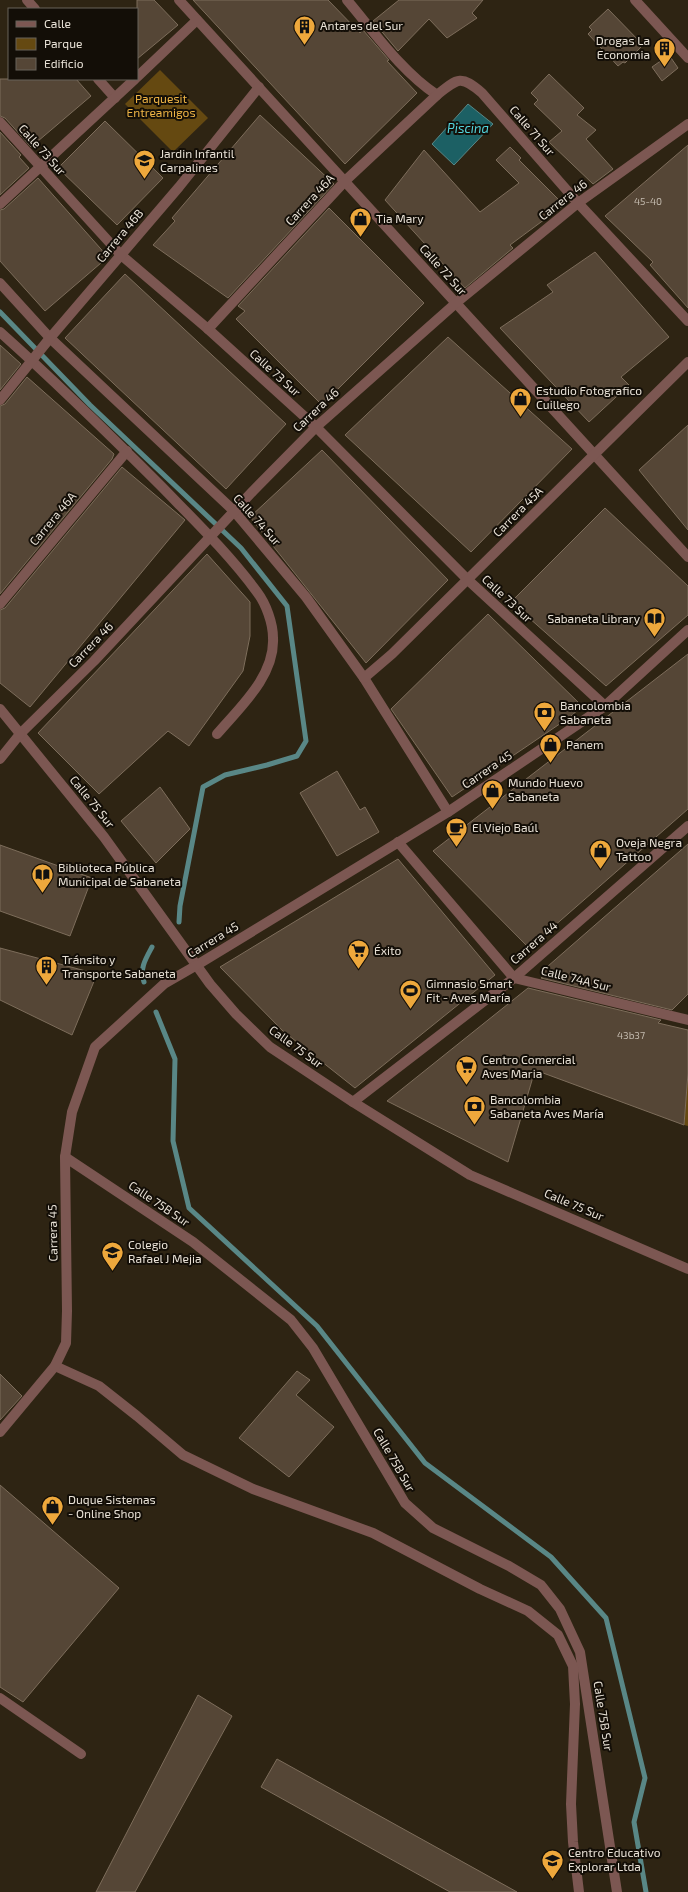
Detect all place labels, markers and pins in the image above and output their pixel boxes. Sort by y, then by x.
building icon: Antares del Sur [291,13,317,46]
place label: Antares del Sur [320,18,403,32]
place label: Drogas La Economia [596,33,650,61]
building icon: Drogas La Economia [652,35,678,68]
place label: Jardin Infantil Carpalines [160,146,235,174]
school or university icon: Jardin Infantil Carpalines [132,148,158,181]
shop icon: Tia Mary [348,206,374,239]
place label: Tia Mary [376,211,424,225]
place label: Estudio Fotografico Cuillego [536,383,642,411]
shop icon: Estudio Fotografico Cuillego [508,385,534,418]
library icon: Sabaneta Library [642,606,668,639]
place label: Sabaneta Library [547,611,641,625]
place label: Bancolombia Sabaneta [560,698,631,726]
bank icon: Bancolombia Sabaneta [531,700,557,733]
shop icon: Panem [538,732,564,765]
place label: Panem [566,737,604,751]
place label: Mundo Huevo Sabaneta [508,775,583,803]
shop icon: Mundo Huevo Sabaneta [480,777,506,810]
cafe icon: El Viejo Baúl [444,815,470,848]
place label: El Viejo Baúl [472,820,538,835]
place label: Oveja Negra Tattoo [616,835,682,863]
shop icon: Oveja Negra Tattoo [588,837,614,870]
place label: Biblioteca Pública Municipal de Sabaneta [58,860,181,888]
library icon: Biblioteca Pública Municipal de Sabaneta [30,862,56,895]
supermarket icon: Éxito [345,938,371,971]
place label: Éxito [374,943,402,957]
place label: Tránsito y Transporte Sabaneta [62,952,176,980]
building icon: Tránsito y Transporte Sabaneta [33,954,59,987]
place label: Gimnasio Smart Fit - Aves María [426,976,513,1004]
sports icon: Gimnasio Smart Fit - Aves María [397,978,423,1011]
place label: Centro Comercial Aves Maria [482,1052,576,1080]
supermarket icon: Centro Comercial Aves Maria [454,1054,480,1087]
place label: Bancolombia Sabaneta Aves María [490,1092,604,1120]
bank icon: Bancolombia Sabaneta Aves María [462,1094,488,1127]
place label: Colegio Rafael J Mejia [128,1237,202,1266]
school or university icon: Colegio Rafael J Mejia [100,1239,126,1272]
place label: Duque Sistemas - Online Shop [68,1492,156,1520]
shop icon: Duque Sistemas - Online Shop [40,1494,66,1527]
place label: Centro Educativo Explorar Ltda [568,1845,661,1873]
school or university icon: Centro Educativo Explorar Ltda [540,1847,566,1880]

